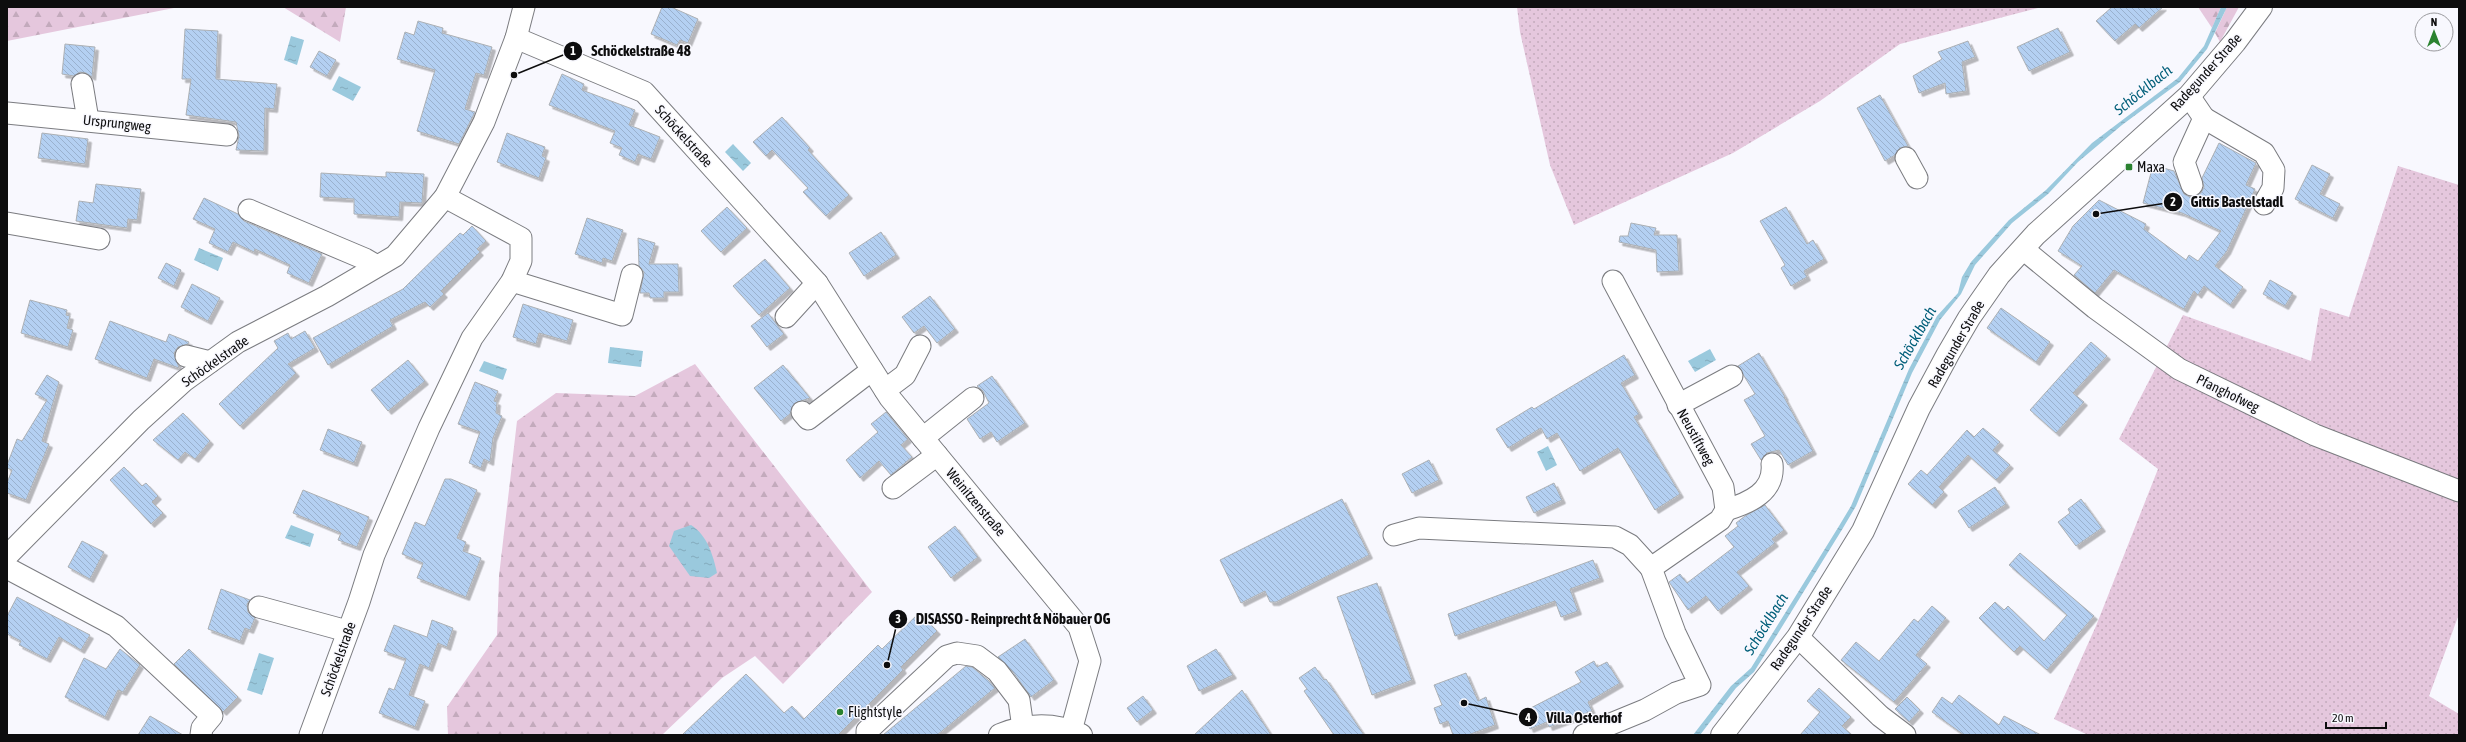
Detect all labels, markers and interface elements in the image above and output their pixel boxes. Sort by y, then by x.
north arrow [2414,12,2454,52]
text: N [2431,16,2437,28]
street label: Radegunder Straße [2167,30,2245,114]
callout: Schöckelstraße 48 [563,38,699,65]
text: Schöckelstraße 48 [591,42,691,59]
text: 1 [570,44,576,58]
water label: Schöcklbach [2110,61,2175,119]
street label: Schöckelstraße [652,102,716,170]
street label: Ursprungweg [82,111,152,135]
place label: Maxa [2137,159,2165,175]
marker: Maxa [2124,162,2134,172]
callout: Gittis Bastelstadl [2163,188,2292,215]
text: Gittis Bastelstadl [2191,193,2284,210]
text: 2 [2170,195,2176,209]
street label: Radegunder Straße [1924,297,1988,391]
water label: Schöcklbach [1889,304,1939,373]
street label: Schöckelstraße [179,332,251,390]
street label: Pfanghofweg [2194,371,2262,415]
street label: Neustiftweg [1674,406,1718,468]
street label: Weinitzenstraße [943,465,1009,539]
street label: Radegunder Straße [1767,583,1835,673]
water label: Schöcklbach [1739,590,1791,658]
callout: DISASSO - Reinprecht & Nöbauer OG [888,605,1119,632]
text: DISASSO - Reinprecht & Nöbauer OG [916,610,1110,627]
text: 3 [895,612,901,626]
street label: Schöckelstraße [317,620,359,698]
place label: Flightstyle [848,704,902,720]
callout: Villa Osterhof [1518,704,1629,731]
scale bar [2326,704,2386,730]
marker: Flightstyle [835,707,845,717]
text: Villa Osterhof [1545,709,1623,726]
text: 4 [1524,711,1531,725]
text: 20 m [2332,711,2354,725]

